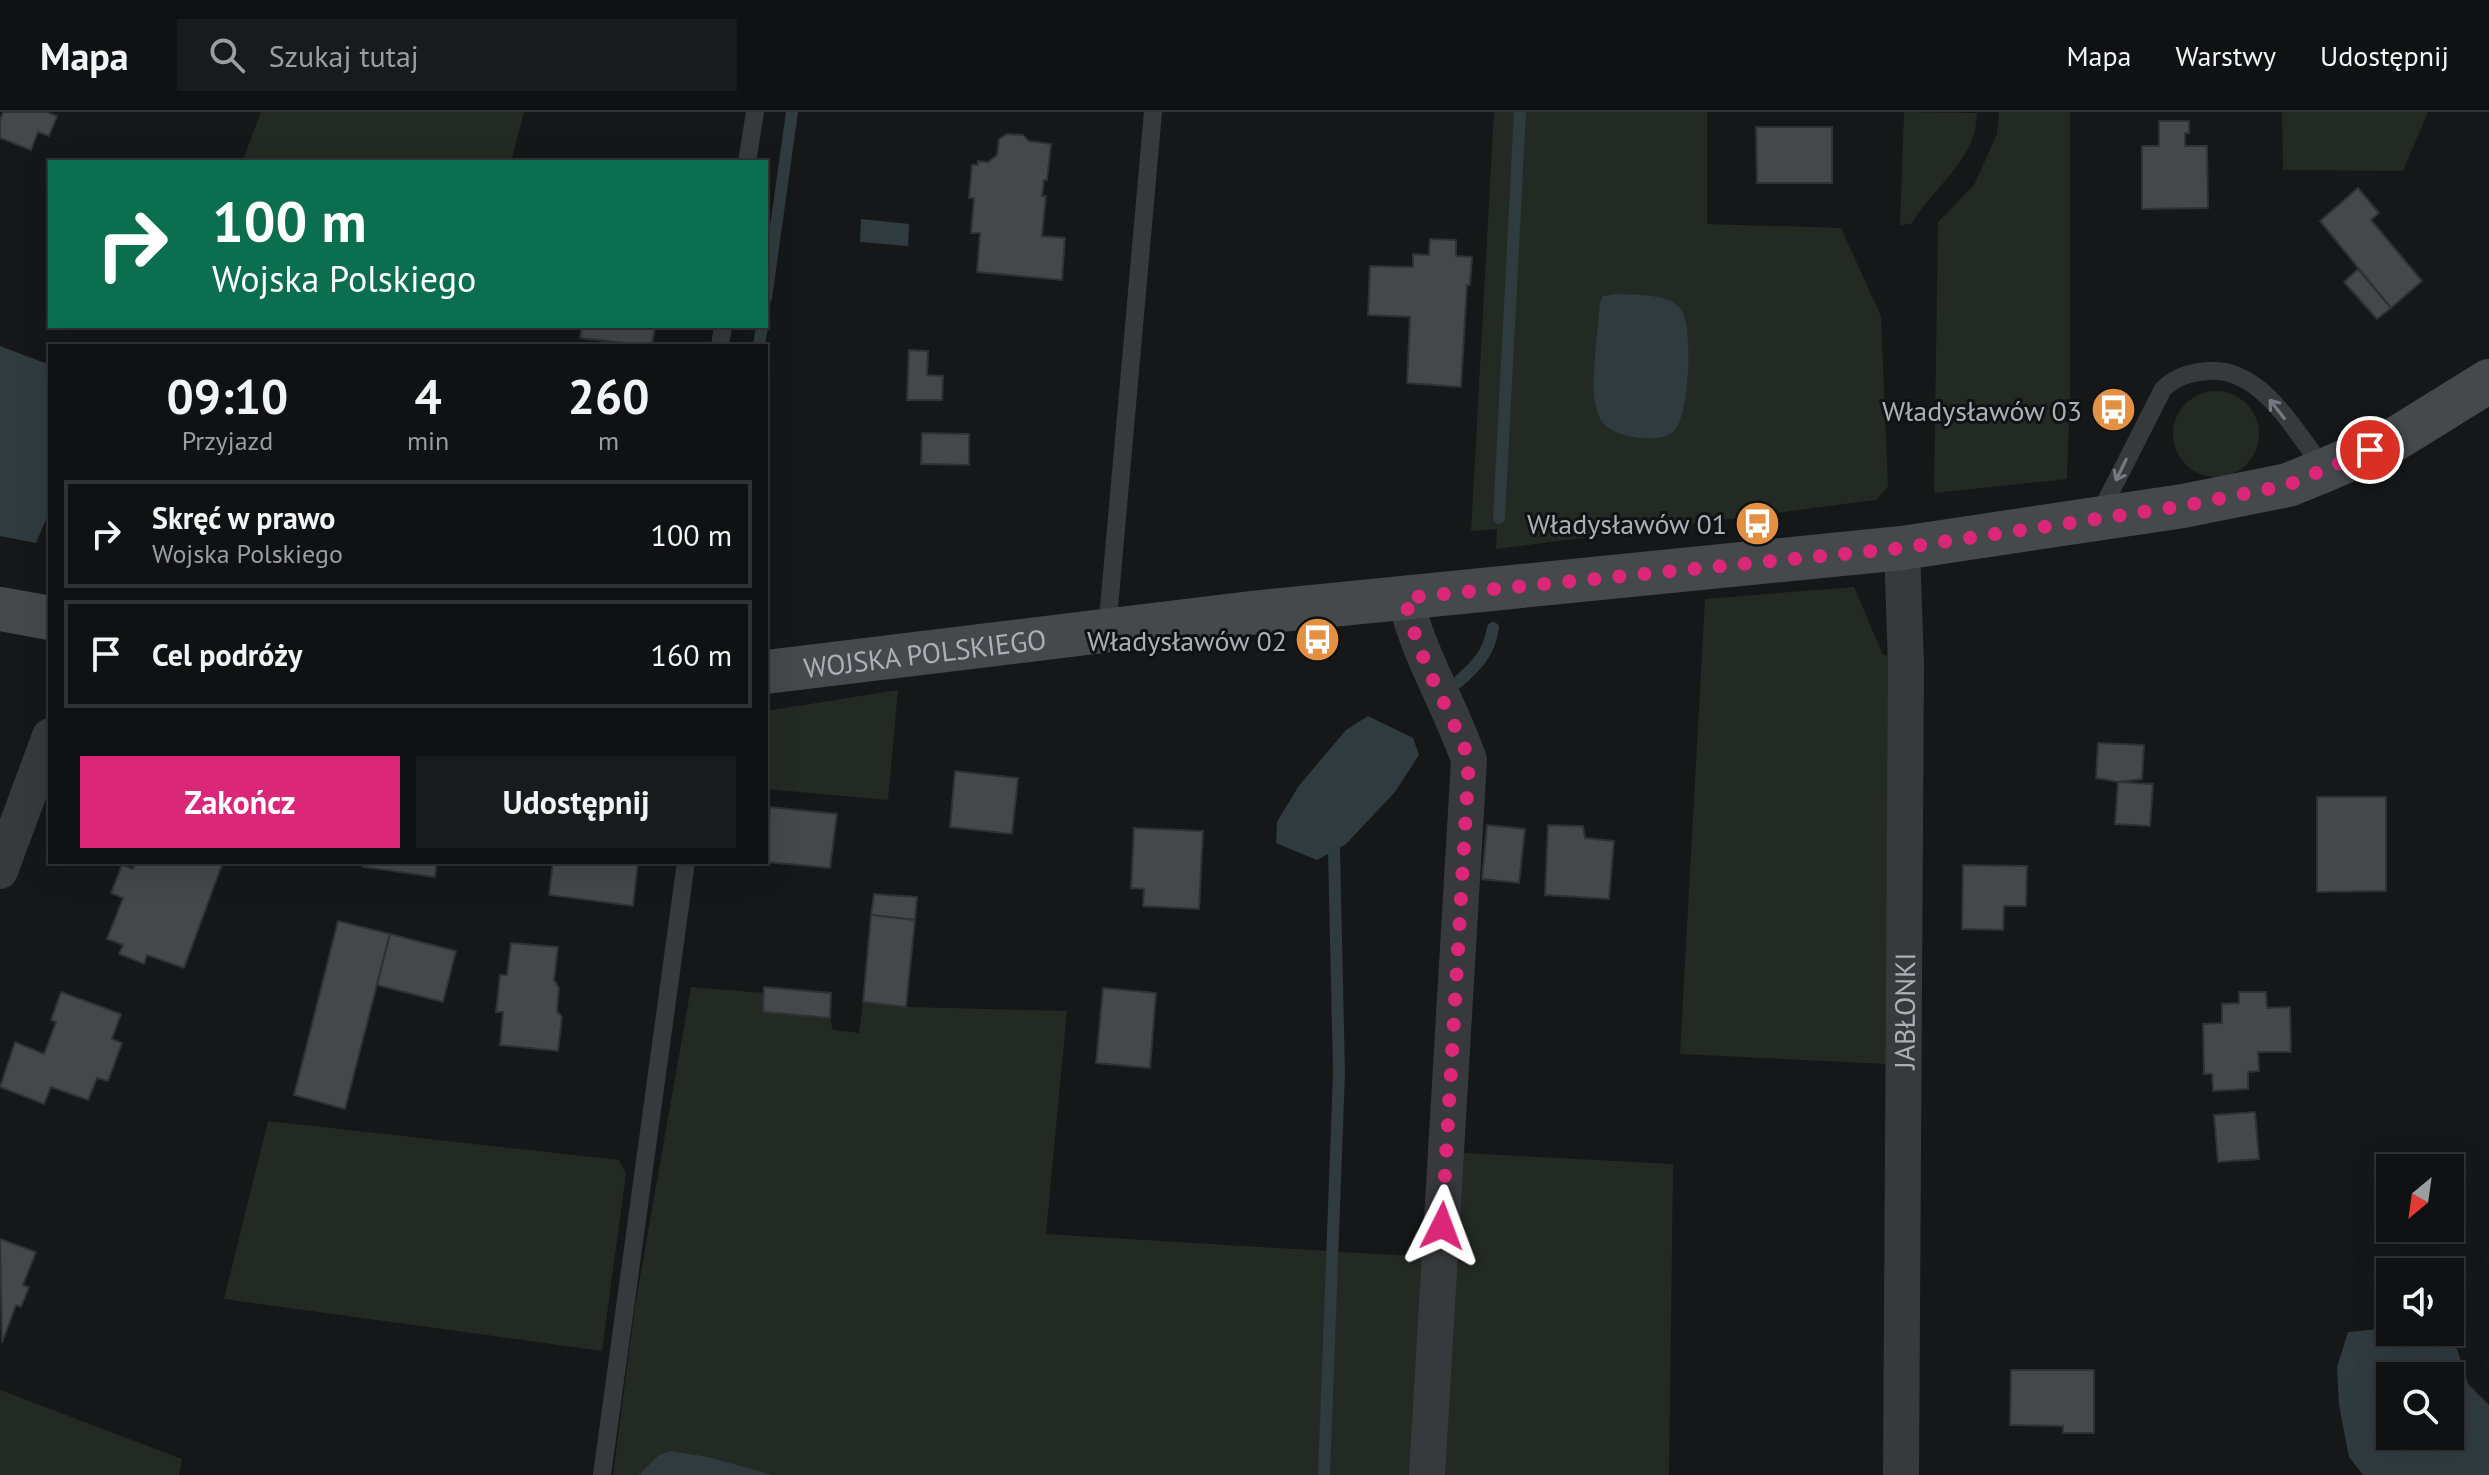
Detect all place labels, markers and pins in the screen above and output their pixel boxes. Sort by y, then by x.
bus stop icon: Władysławów 03 [2089,386,2137,434]
place label: Władysławów 03 [1882,392,2082,429]
pin [2336,416,2404,484]
bus stop icon: Władysławów 01 [1734,499,1782,547]
place label: Władysławów 01 [1527,505,1727,542]
bus stop icon: Władysławów 02 [1294,616,1342,664]
place label: Władysławów 02 [1087,622,1287,659]

